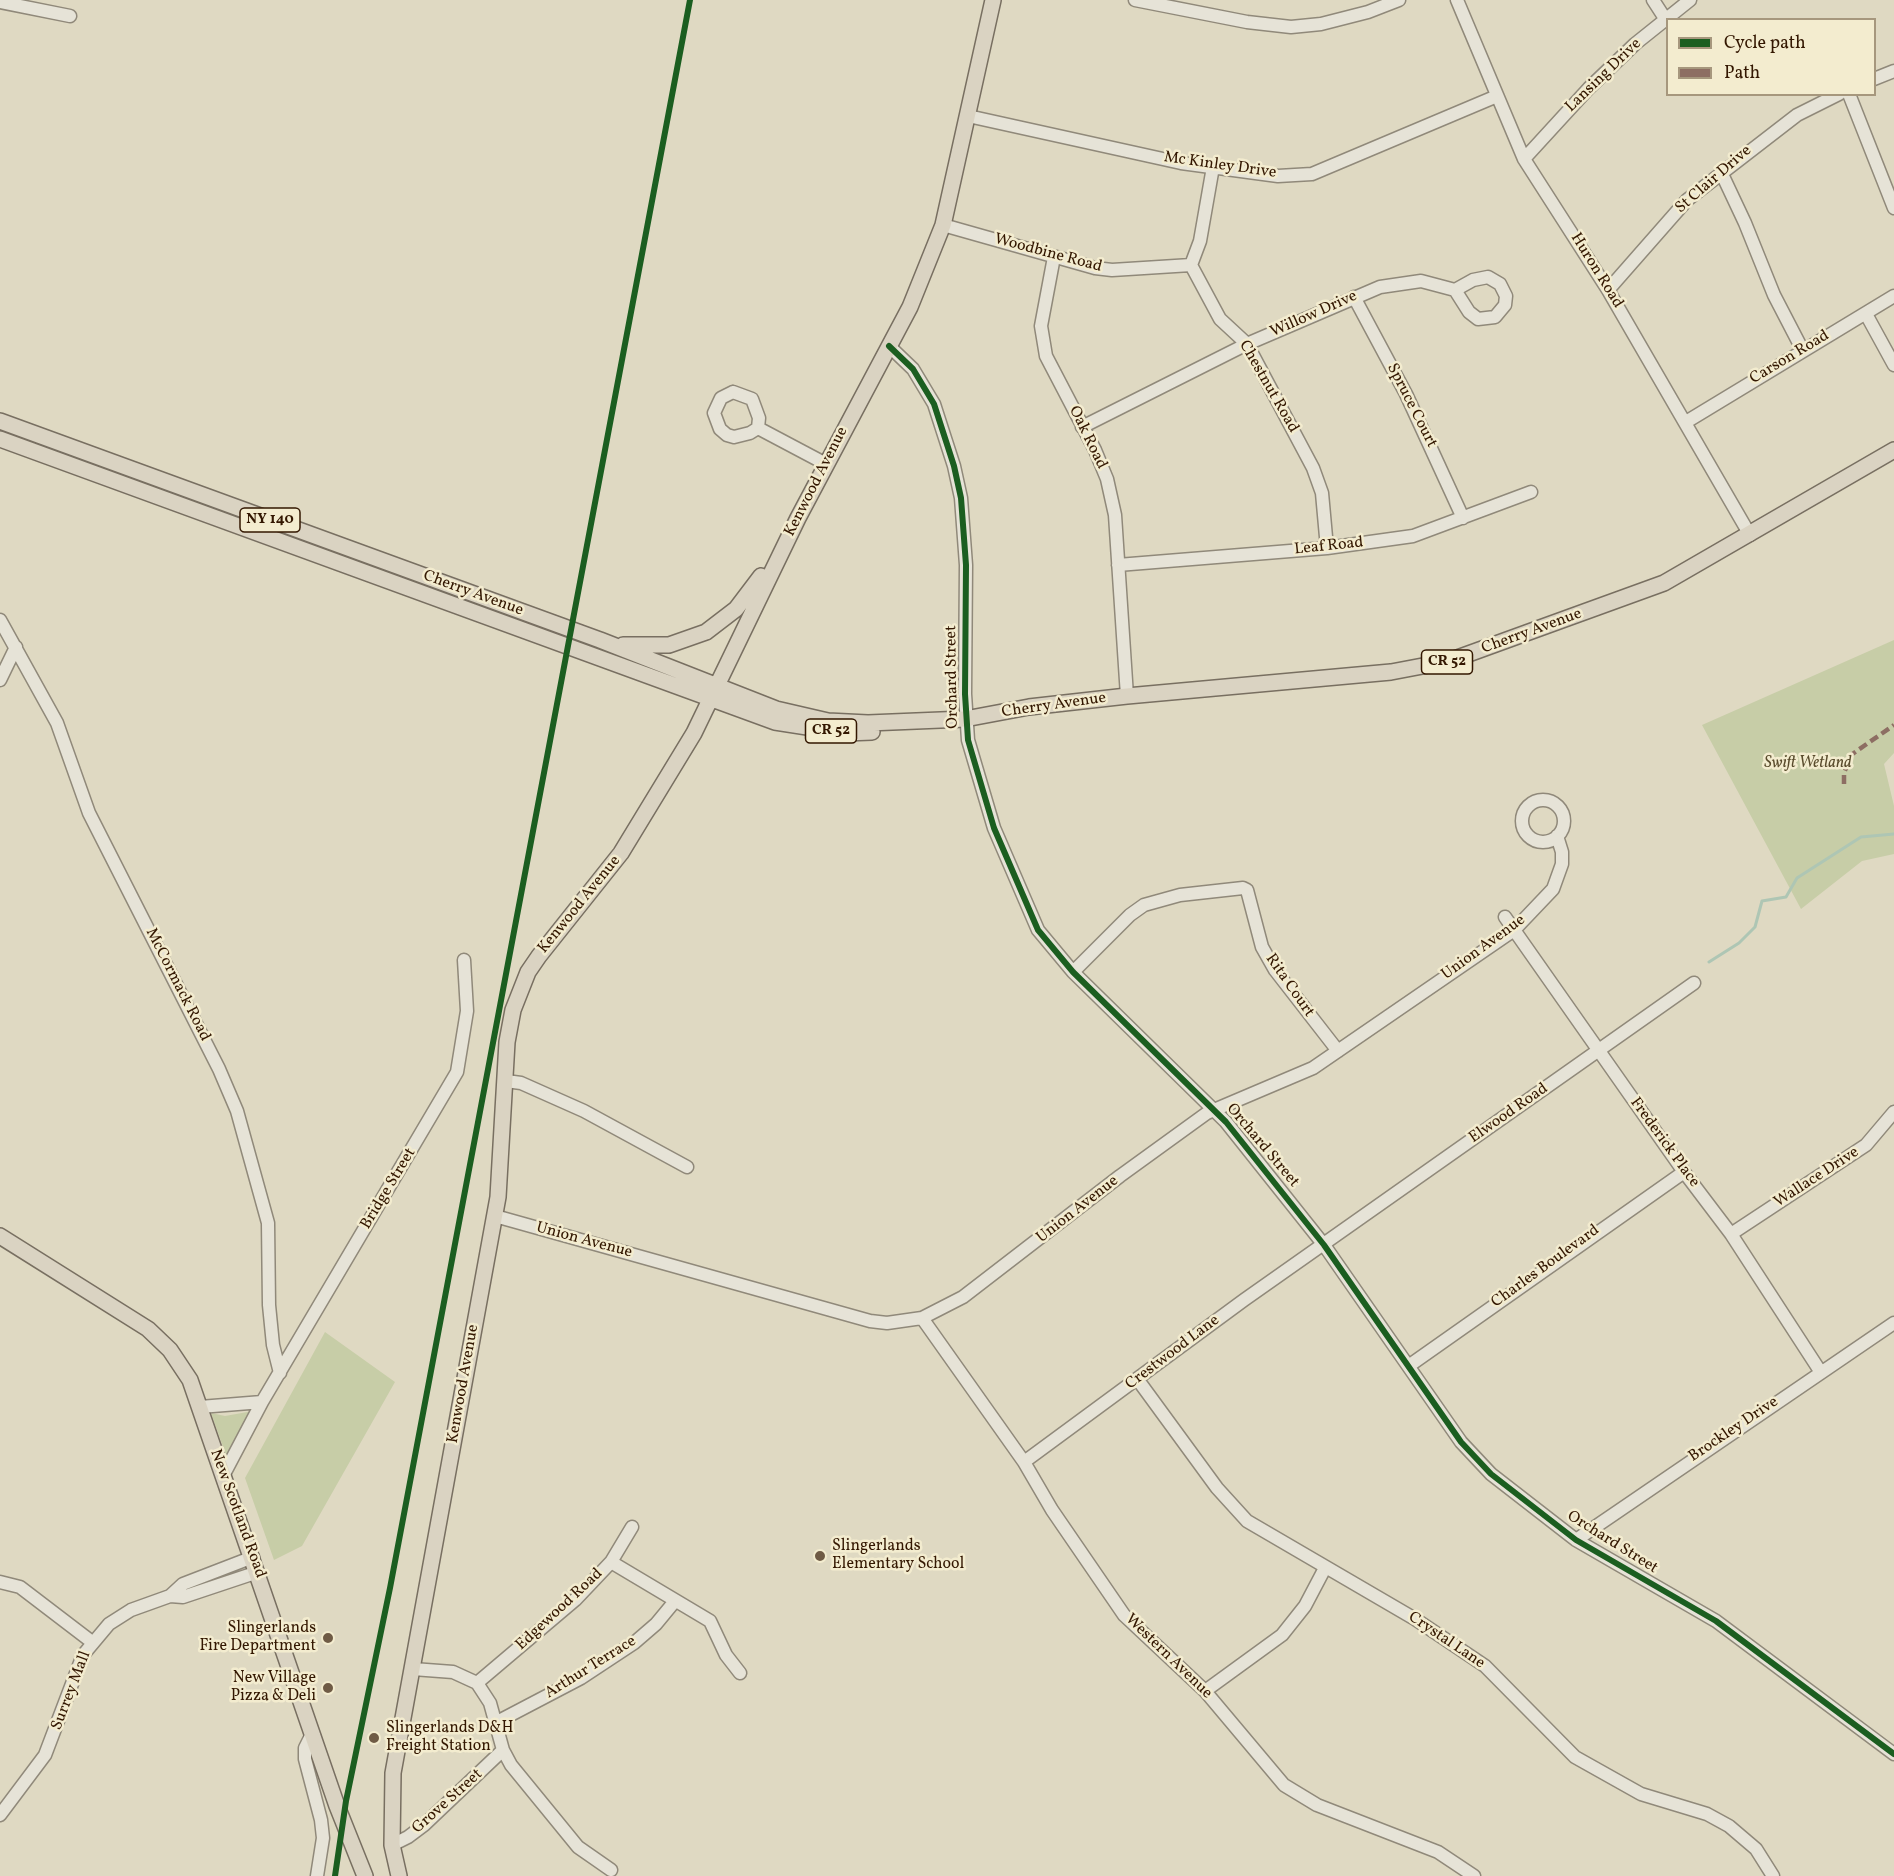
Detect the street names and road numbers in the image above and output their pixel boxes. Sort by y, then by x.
street label: Lansing Drive [1562,35,1646,117]
street label: St Clair Drive [1672,142,1756,218]
street label: Mc Kinley Drive [1163,149,1277,183]
street label: Woodbine Road [992,230,1104,278]
street label: Huron Road [1565,230,1627,312]
street label: Willow Drive [1268,287,1360,343]
street label: Carson Road [1747,327,1833,389]
street label: Chestnut Road [1234,337,1302,437]
street label: Spruce Court [1382,361,1440,451]
street label: Oak Road [1064,403,1110,473]
street label: Kenwood Avenue [781,424,853,540]
road number: NY 140 [240,508,300,532]
street label: Leaf Road [1294,534,1364,560]
street label: Cherry Avenue [420,567,526,621]
street label: Cherry Avenue [1479,605,1585,659]
street label: Orchard Street [942,625,964,729]
road number: CR 52 [1422,650,1472,674]
street label: Cherry Avenue [1001,689,1107,723]
road number: CR 52 [806,719,856,743]
street label: Kenwood Avenue [535,852,625,958]
street label: Union Avenue [1438,911,1530,985]
street label: McCormack Road [140,925,214,1045]
street label: Rita Court [1260,951,1318,1021]
street label: Elwood Road [1466,1080,1552,1148]
street label: Frederick Place [1625,1094,1703,1192]
street label: Orchard Street [1221,1100,1303,1192]
street label: Wallace Drive [1771,1143,1863,1213]
street label: Bridge Street [357,1145,421,1233]
street label: Union Avenue [1033,1172,1123,1248]
street label: Union Avenue [534,1219,634,1263]
street label: Charles Boulevard [1488,1221,1604,1313]
street label: Crestwood Lane [1122,1311,1224,1395]
street label: Kenwood Avenue [444,1323,484,1445]
street label: Brockley Drive [1686,1393,1782,1467]
street label: New Scotland Road [205,1447,269,1581]
street label: Orchard Street [1563,1507,1661,1579]
street label: Edgewood Road [513,1565,607,1655]
street label: Crystal Lane [1404,1608,1488,1674]
street label: Western Avenue [1120,1610,1216,1704]
street label: Arthur Terrace [542,1632,640,1704]
street label: Surrey Mall [48,1649,96,1733]
street label: Grove Street [409,1766,487,1838]

